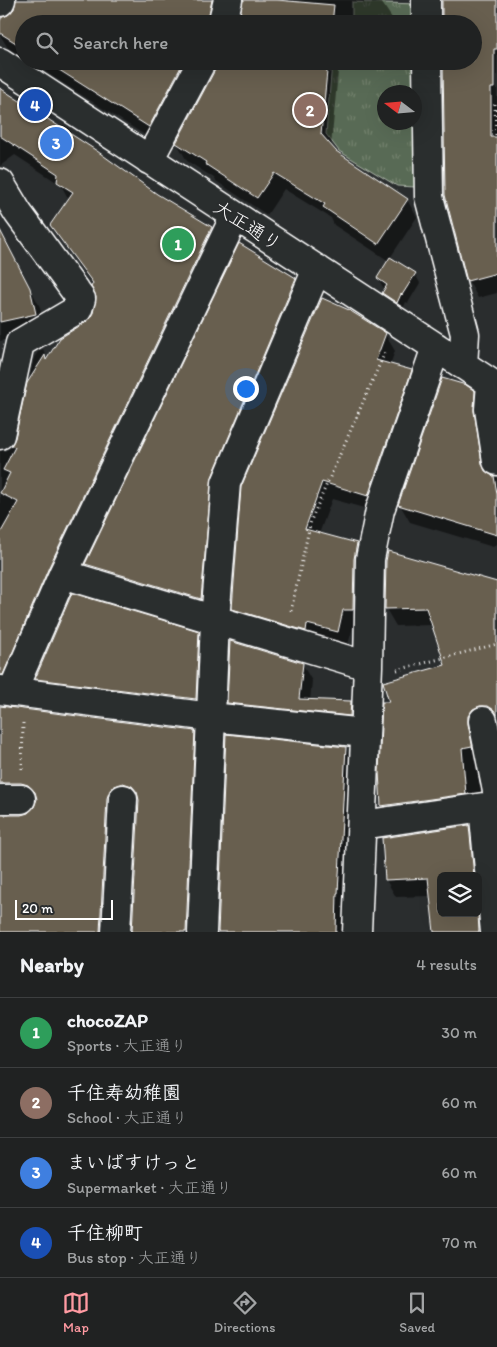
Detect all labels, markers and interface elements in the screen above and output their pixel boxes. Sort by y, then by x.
search box [15,15,482,70]
icon: search [33,29,61,57]
text: Search here [73,31,168,54]
north arrow [377,85,422,130]
pin: 4 [19,86,51,124]
pin: 2 [294,91,326,129]
pin: 3 [40,124,72,162]
street label: 大正通り [210,195,286,256]
pin: 1 [162,225,194,263]
your location [233,376,259,402]
map controls [437,872,482,917]
button: layers [437,872,482,917]
scale bar [15,897,112,920]
text: 20 m [22,900,53,917]
text: Nearby [20,952,84,977]
text: 4 results [416,955,477,974]
text: chocoZAP [67,1009,148,1032]
text: 1 [32,1023,40,1042]
text: 30 m [441,1023,477,1042]
text: Sports · 大正通り [67,1036,187,1055]
text: 千住寿幼稚園 [67,1081,181,1104]
text: 2 [32,1093,40,1112]
text: 60 m [442,1093,477,1112]
text: School · 大正通り [67,1108,188,1127]
text: まいばすけっと [67,1151,200,1174]
text: 3 [32,1163,40,1182]
text: 60 m [442,1163,477,1182]
text: Supermarket · 大正通り [67,1178,232,1197]
text: 千住柳町 [67,1221,143,1244]
text: 4 [31,1233,41,1252]
text: 70 m [442,1233,477,1252]
text: Bus stop · 大正通り [67,1248,202,1267]
tab: Map [62,1289,90,1336]
tab: Directions [214,1289,275,1336]
tab: Saved [399,1289,435,1336]

